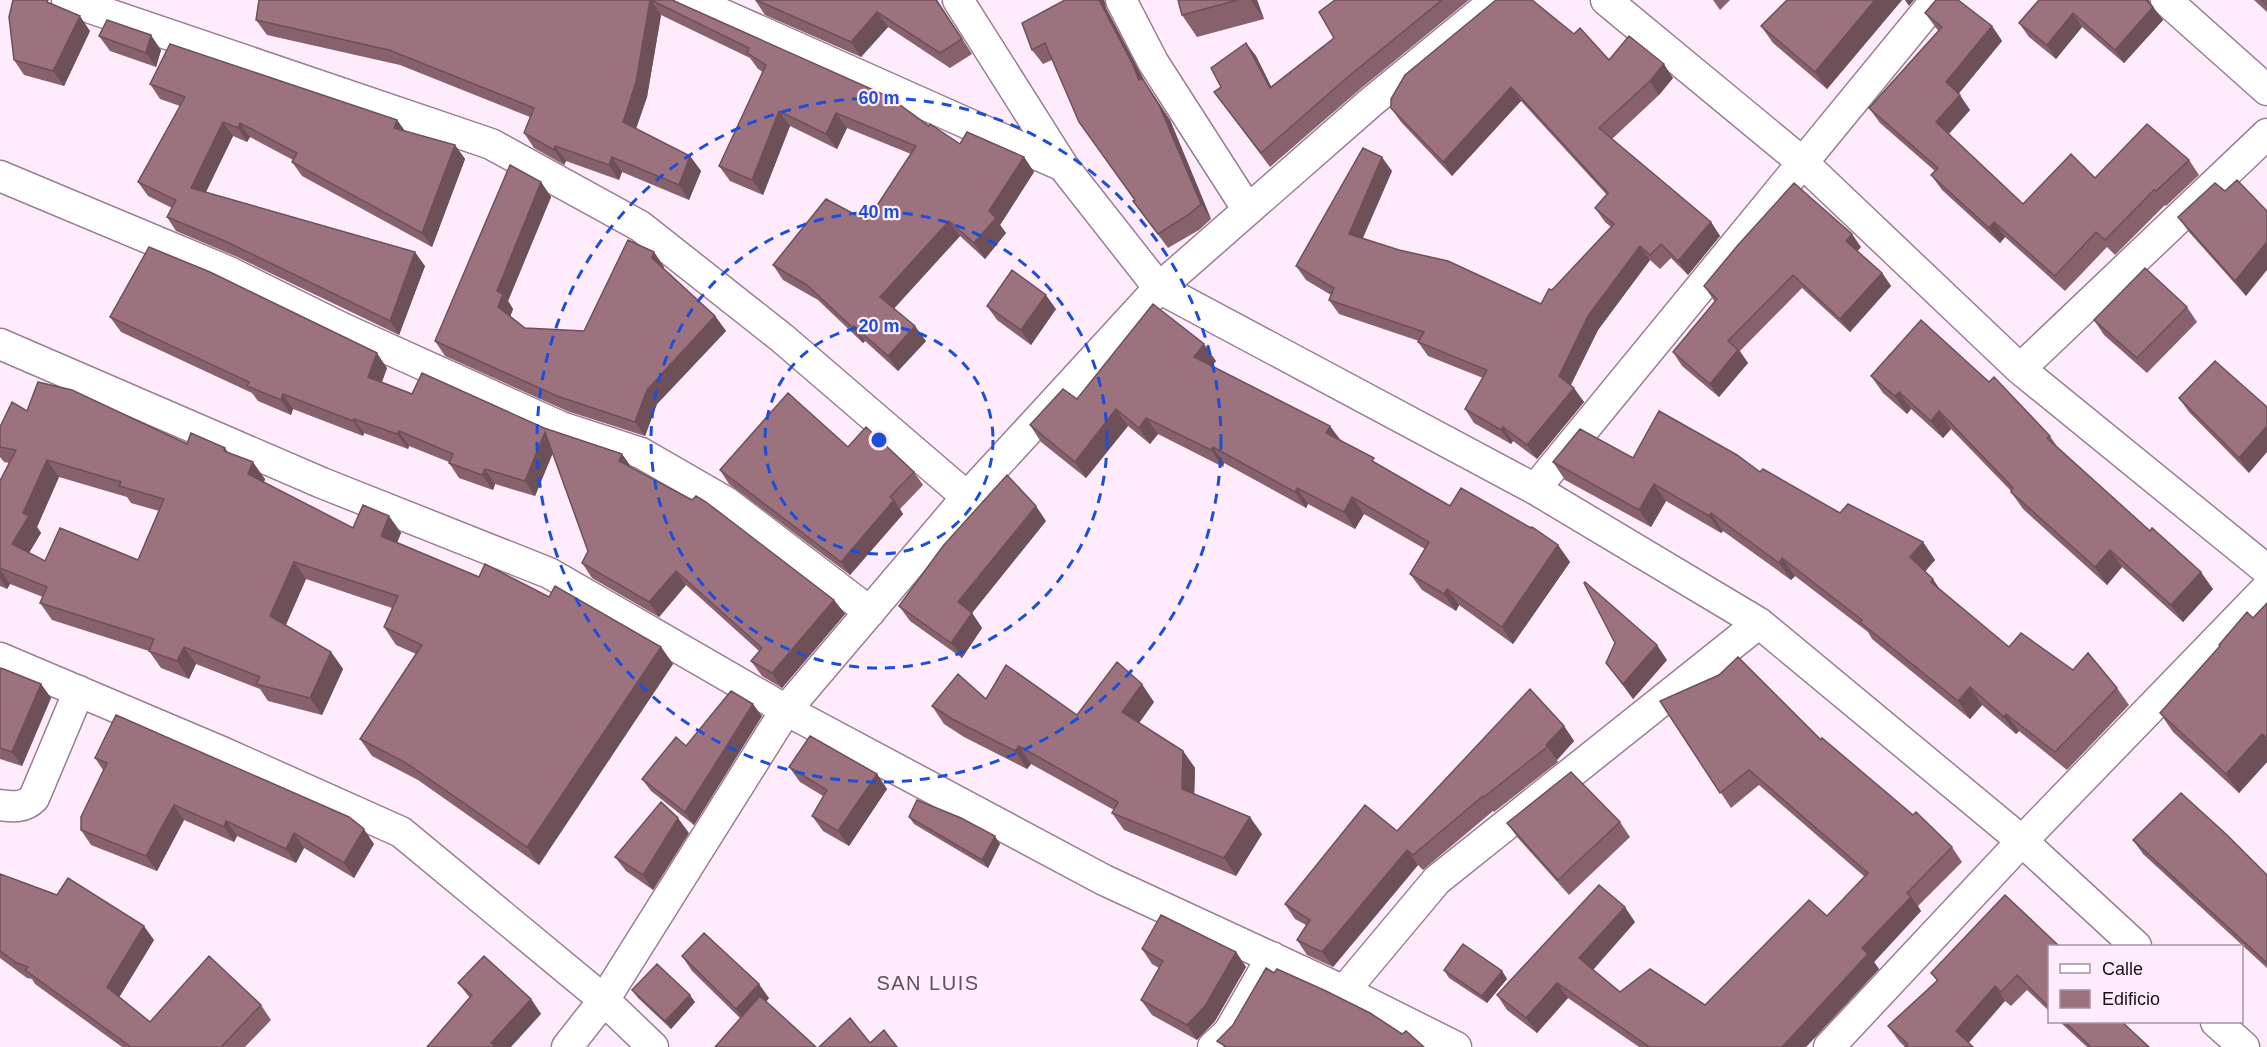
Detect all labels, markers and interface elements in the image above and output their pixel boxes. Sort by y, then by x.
text: 60 m [858,88,900,108]
text: 40 m [858,202,900,222]
text: 20 m [858,316,900,336]
centre of rings [869,430,889,450]
legend [2048,945,2243,1023]
text: Calle [2102,959,2143,979]
district label: SAN LUIS [876,972,980,994]
text: Edificio [2102,989,2160,1009]

